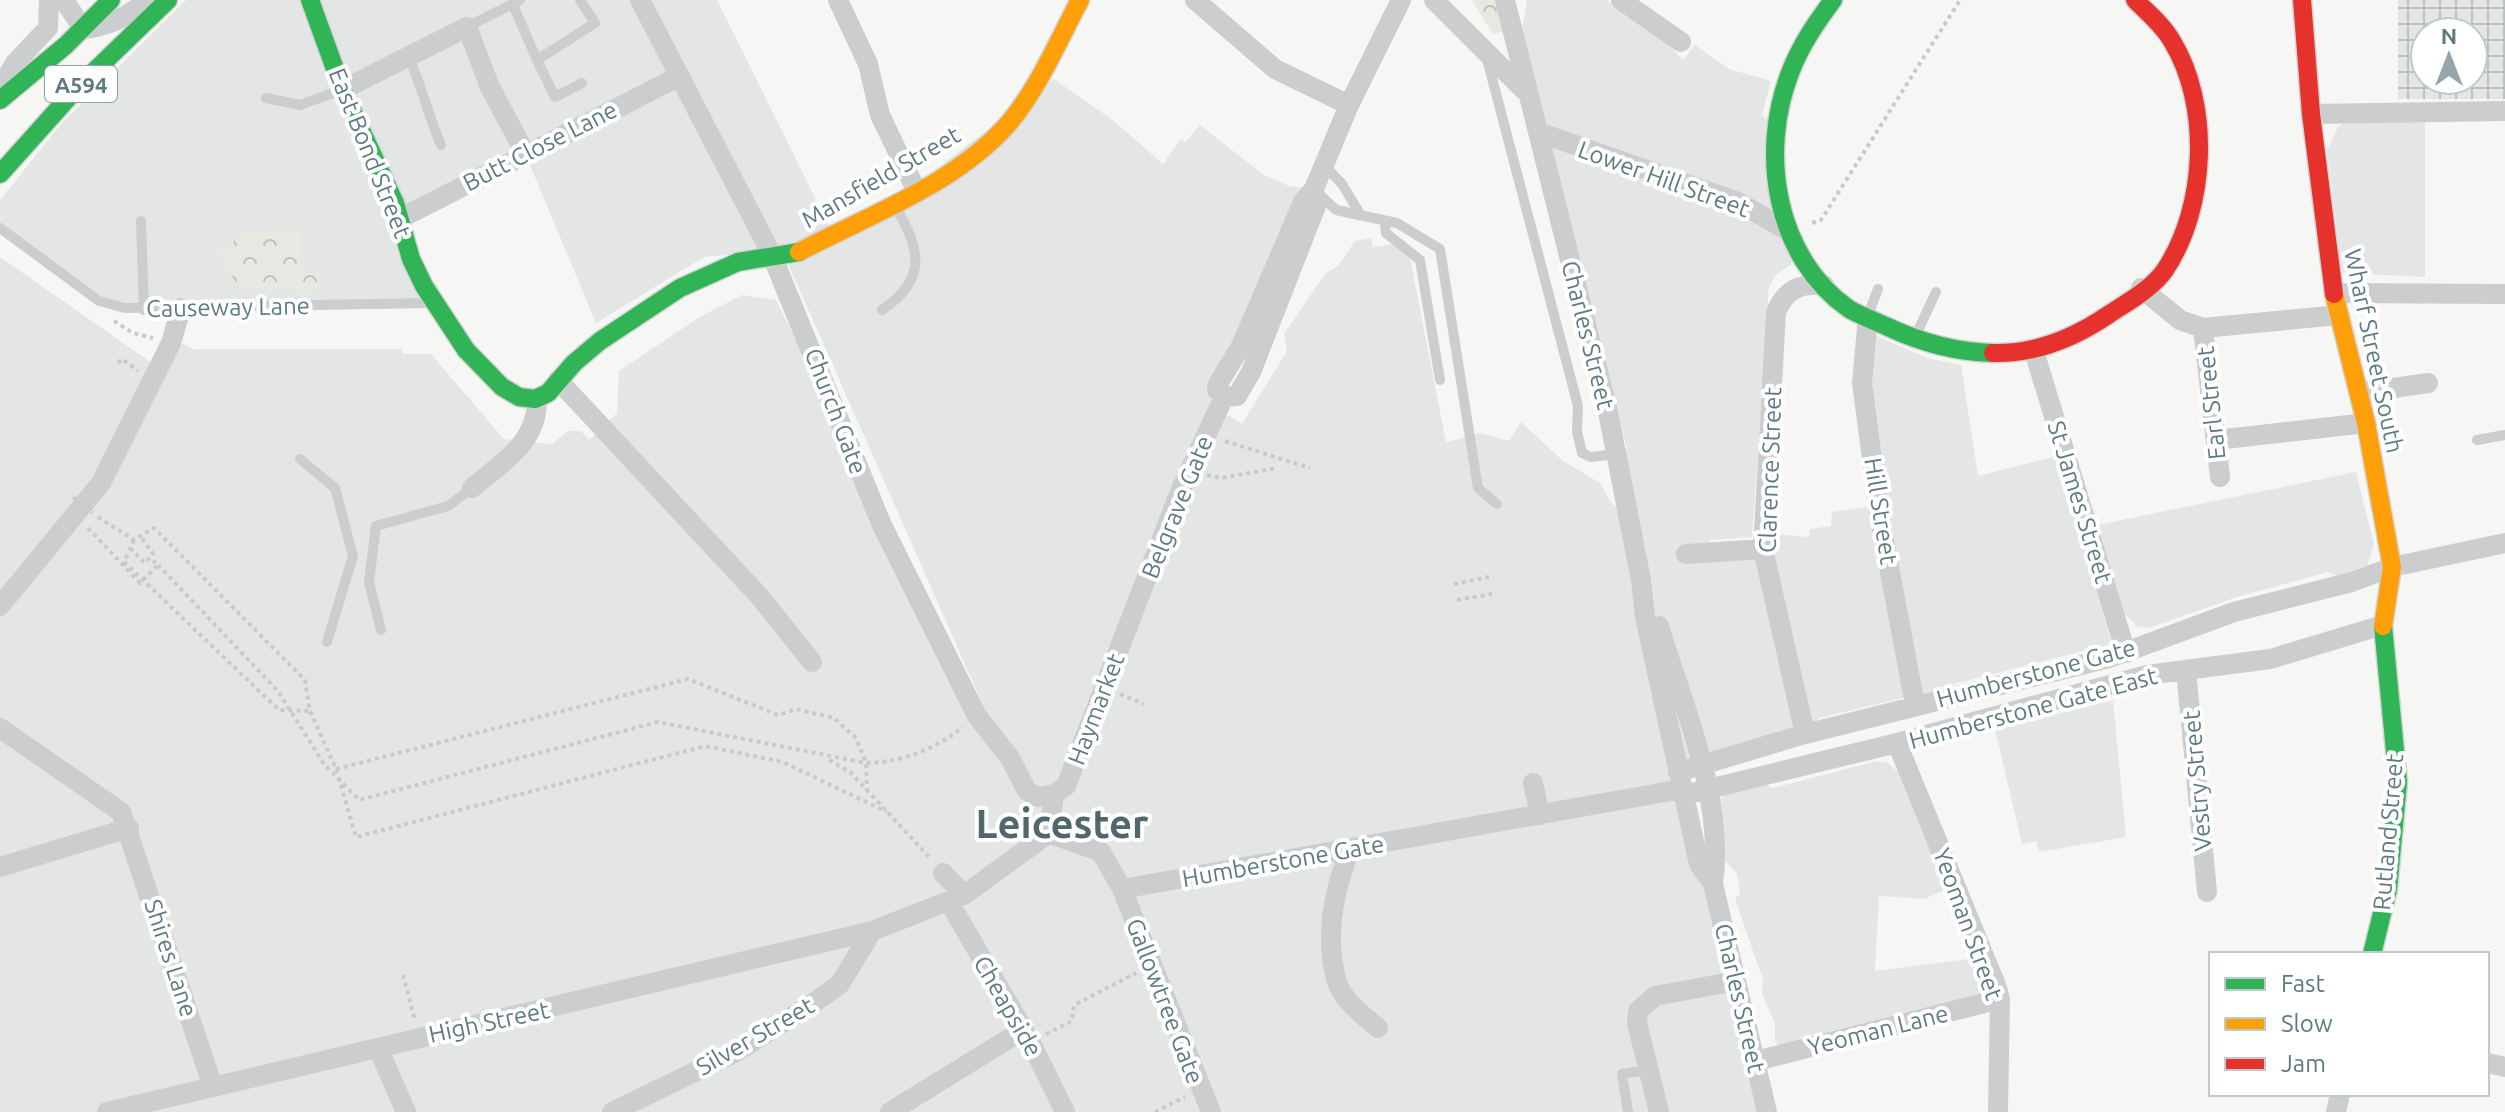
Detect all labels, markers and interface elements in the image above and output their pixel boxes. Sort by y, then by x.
north arrow [2409,16,2489,96]
text: N [2441,23,2457,48]
street label: East Bond Street [324,64,417,242]
road number: A594 [45,66,117,102]
street label: Butt Close Lane [459,96,621,196]
street label: Mansfield Street [797,120,965,233]
street label: Lower Hill Street [1575,135,1754,223]
street label: Wharf Street South [2339,247,2409,455]
street label: Charles Street [1556,258,1620,413]
street label: Causeway Lane [146,292,310,322]
street label: Church Gate [800,344,872,478]
street label: Earl Street [2192,345,2230,461]
street label: Clarence Street [1754,386,1786,554]
street label: St James Street [2042,417,2118,587]
street label: Belgrave Gate [1136,432,1218,582]
street label: Hill Street [1859,456,1903,567]
street label: Humberstone Gate [1934,633,2138,713]
street label: Haymarket [1062,649,1130,769]
street label: Humberstone Gate East [1906,662,2161,754]
street label: Vestry Street [2177,709,2217,852]
street label: Rutland Street [2368,752,2408,911]
district label: Leicester [975,801,1149,846]
street label: Humberstone Gate [1180,830,1386,892]
street label: Yeoman Street [1928,844,2008,1004]
street label: Shires Lane [139,896,203,1020]
street label: Gallowtree Gate [1121,915,1209,1087]
street label: Charles Street [1710,921,1770,1076]
street label: Cheapside [968,951,1048,1061]
legend [2209,952,2489,1096]
text: Fast [2281,970,2325,997]
street label: Silver Street [691,991,819,1080]
street label: High Street [426,996,552,1048]
street label: Yeoman Lane [1805,999,1951,1061]
text: Slow [2281,1010,2333,1037]
text: Jam [2281,1050,2326,1077]

